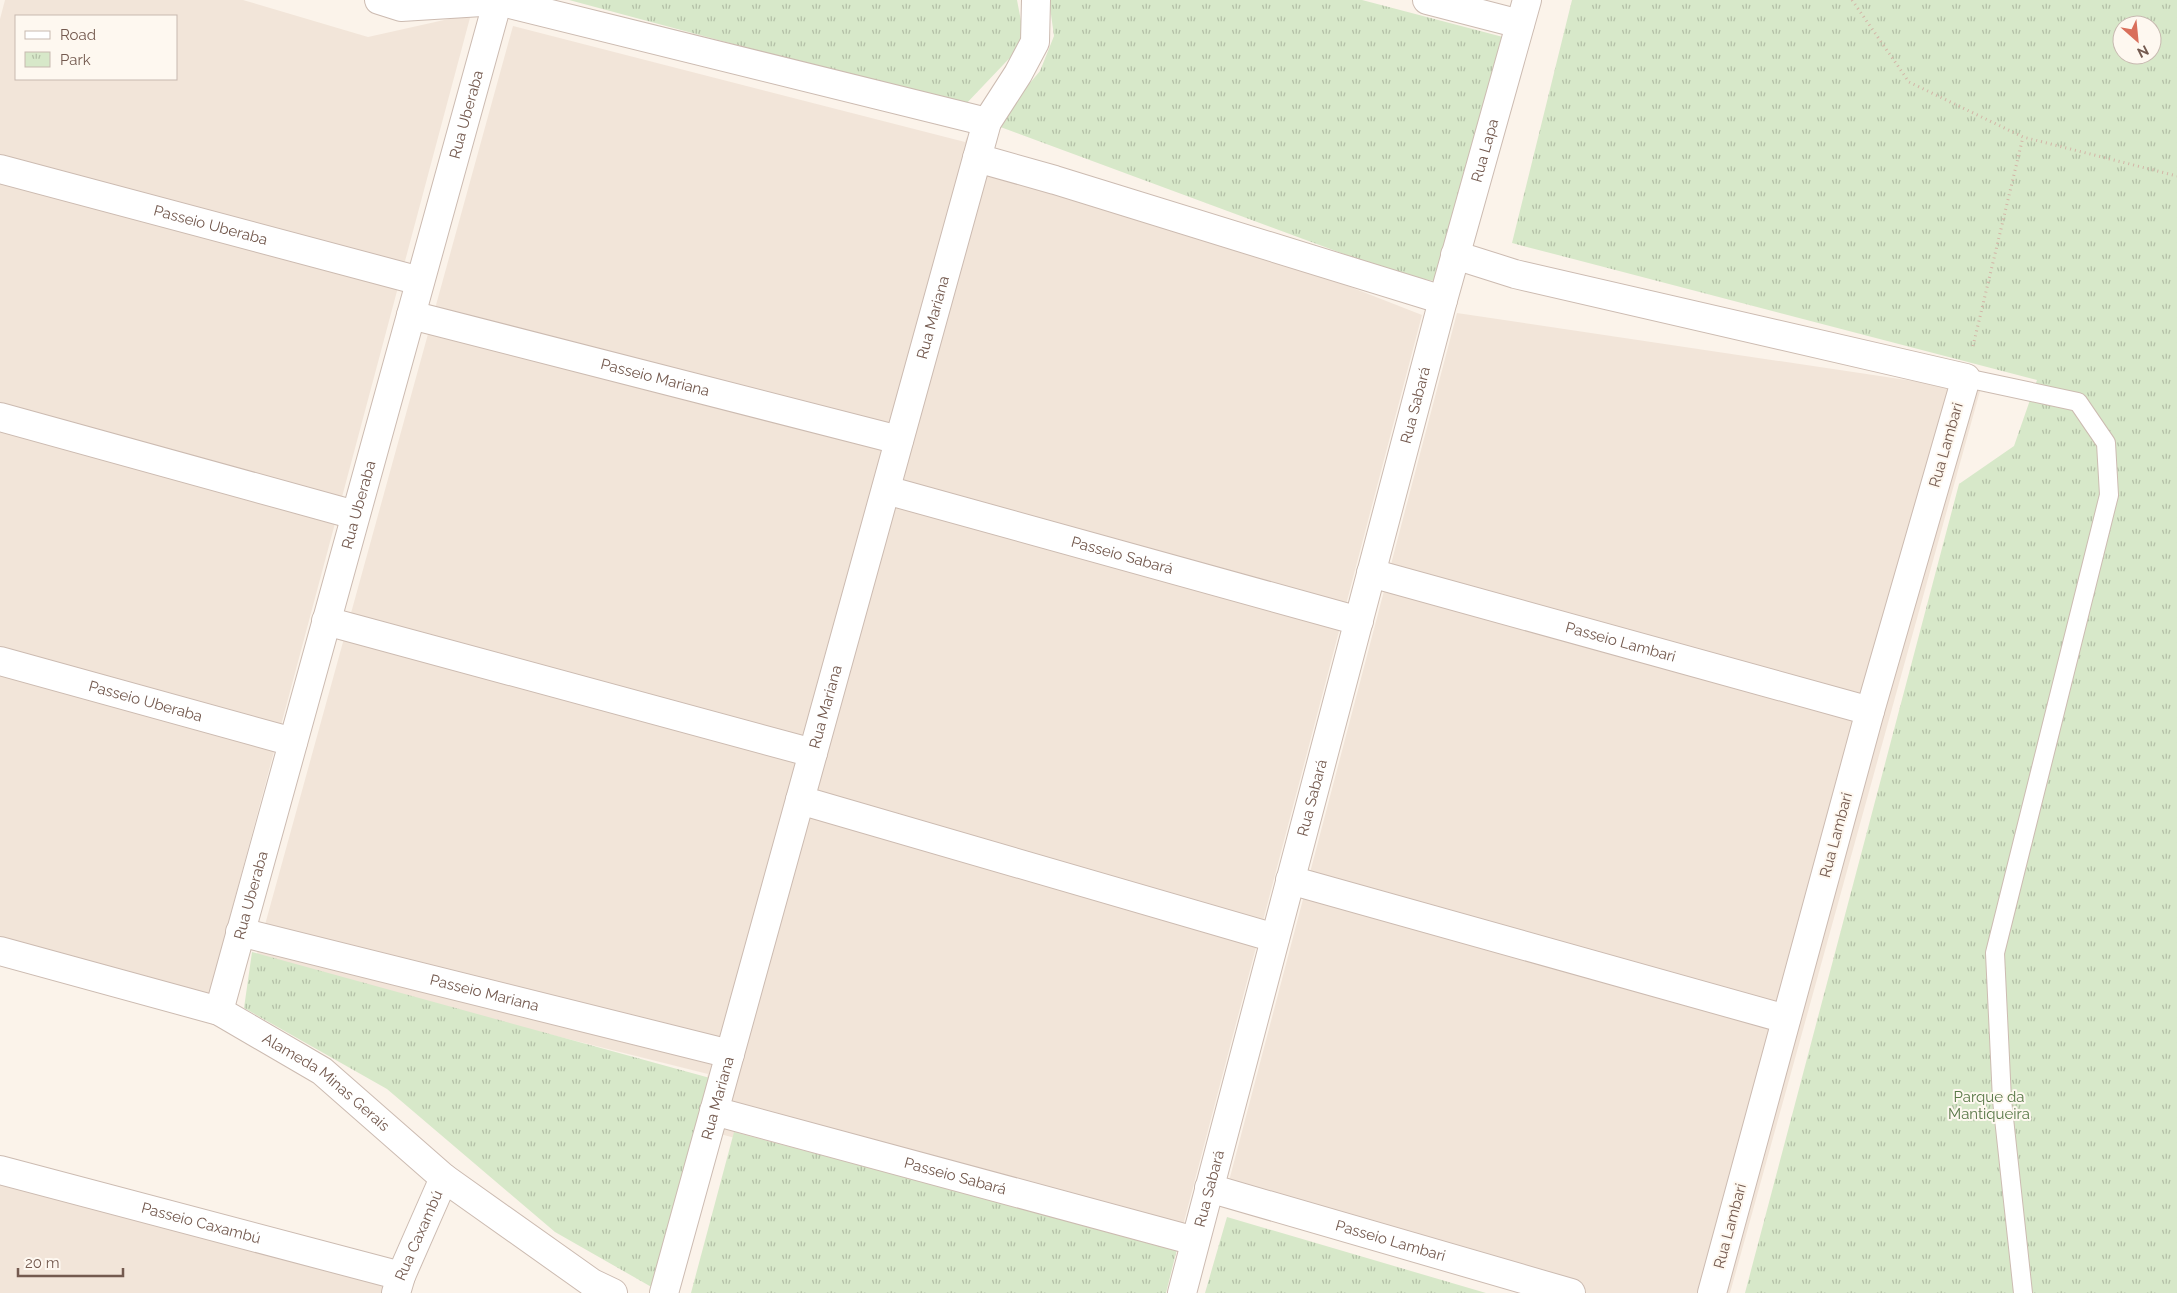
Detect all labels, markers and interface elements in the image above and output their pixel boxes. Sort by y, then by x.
legend [15,15,178,80]
north arrow [2112,15,2162,65]
text: Road [60,26,96,44]
text: N [2135,42,2151,61]
text: Park [60,51,91,69]
street label: Rua Uberaba [446,68,487,161]
street label: Rua Lapa [1467,117,1502,184]
street label: Passeio Uberaba [152,201,269,249]
street label: Rua Mariana [913,274,953,361]
street label: Passeio Mariana [599,355,711,400]
street label: Rua Sabará [1397,365,1434,446]
street label: Rua Lambari [1925,401,1967,489]
street label: Rua Uberaba [338,459,379,551]
street label: Passeio Sabará [1069,533,1175,578]
street label: Passeio Lambari [1564,618,1678,666]
street label: Rua Mariana [806,663,846,751]
street label: Passeio Uberaba [87,677,204,725]
street label: Rua Sabará [1293,757,1331,838]
street label: Rua Lambari [1816,791,1856,879]
street label: Rua Uberaba [230,849,272,942]
street label: Passeio Mariana [428,971,541,1015]
street label: Alameda Minas Gerais [259,1029,393,1135]
street label: Rua Mariana [698,1055,738,1142]
park label: Parque da Mantiqueira [1948,1088,2030,1123]
street label: Rua Sabará [1191,1148,1228,1229]
street label: Passeio Sabará [902,1154,1008,1199]
street label: Rua Lambari [1710,1182,1750,1270]
street label: Rua Caxambú [391,1187,447,1283]
street label: Passeio Caxambú [139,1199,263,1248]
street label: Passeio Lambari [1333,1216,1448,1265]
scale bar [18,1246,122,1278]
text: 20 m [25,1254,60,1272]

